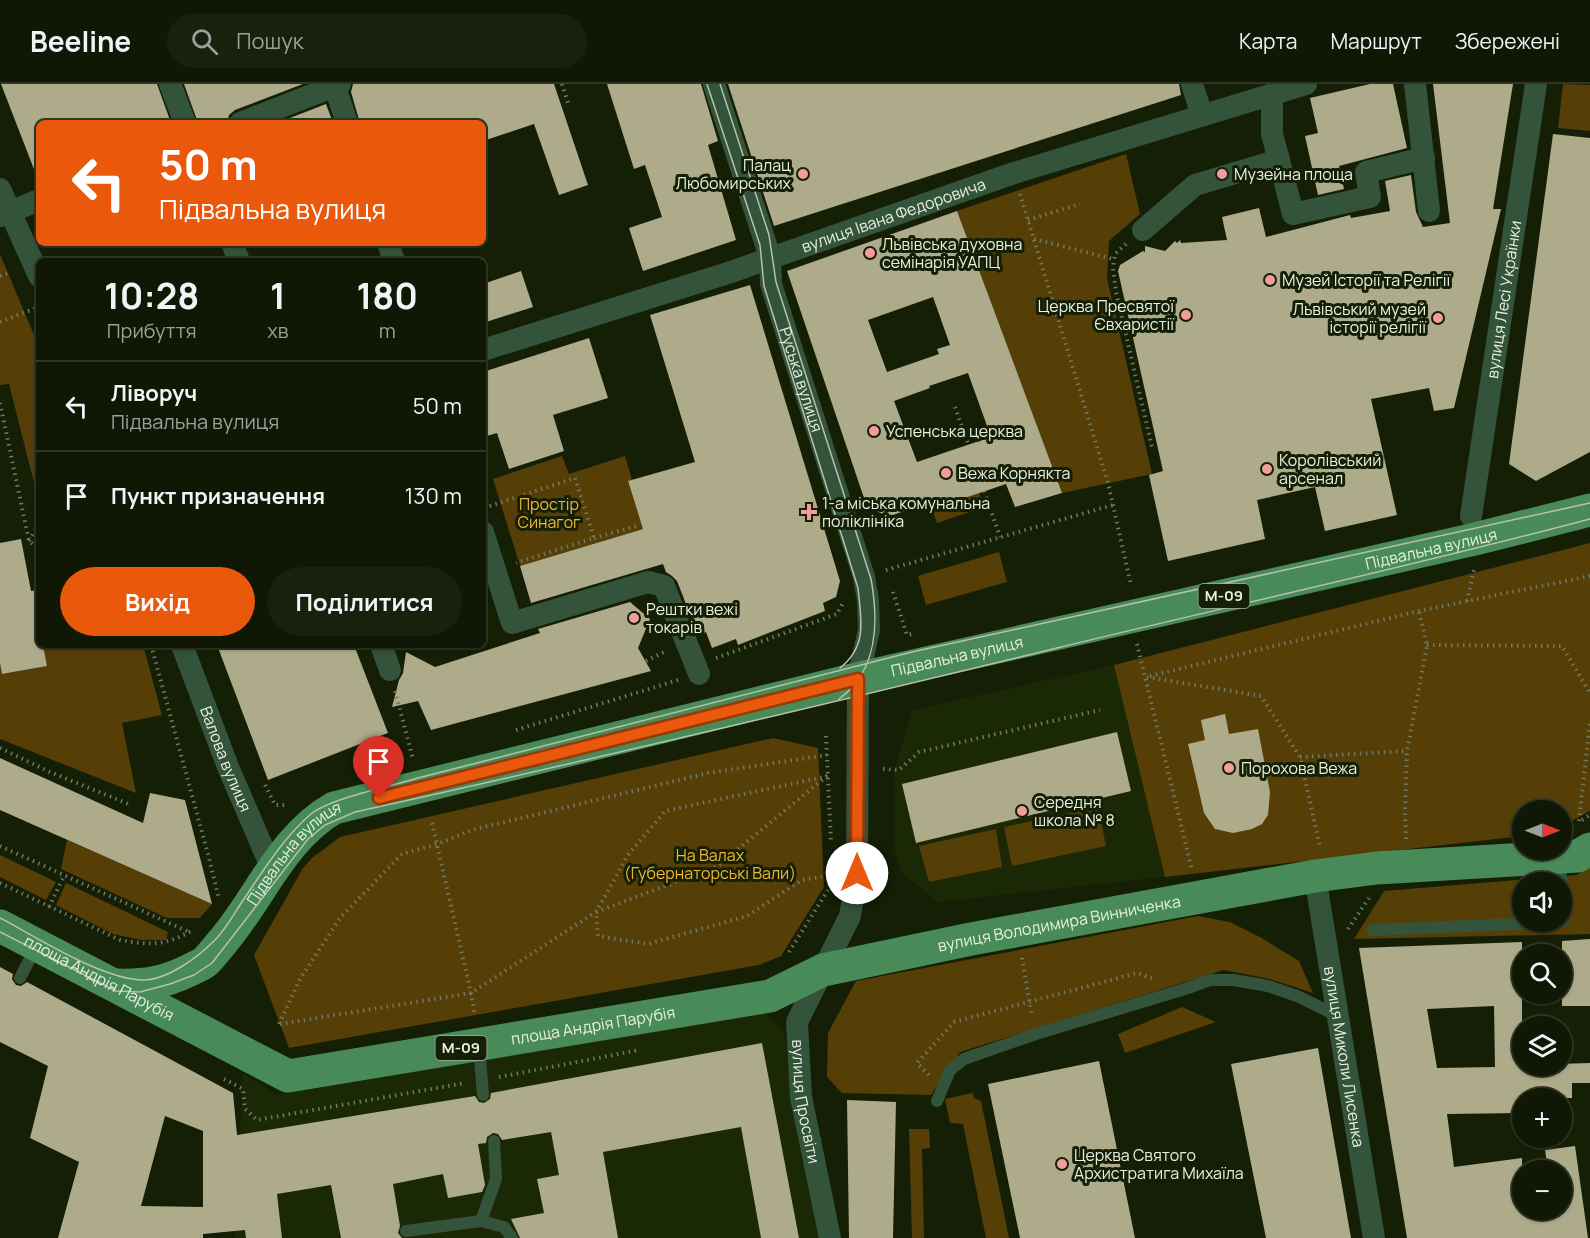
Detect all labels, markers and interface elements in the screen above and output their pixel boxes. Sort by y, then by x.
search box [167,14,587,68]
text: Beeline [30,22,131,60]
icon: search [188,25,221,58]
text: Пошук [236,26,304,56]
text: Карта [1239,27,1297,55]
text: Маршрут [1330,27,1422,55]
text: Збережені [1455,27,1560,55]
text: 50 m [159,135,257,193]
icon: left [60,144,138,222]
place label: Палац Любомирських [676,154,792,194]
place label: Музейна площа [1234,163,1353,185]
marker: Палац Любомирських [796,167,810,181]
marker: Музейна площа [1215,167,1229,181]
street label: вулиця Івана Федоровича [798,173,988,258]
text: Підвальна вулиця [159,190,386,227]
street label: вулиця Лесі Українки [1481,219,1526,380]
place label: Львівська духовна семінарія УАПЦ [882,233,1022,273]
marker: Львівська духовна семінарія УАПЦ [863,246,877,260]
place label: Музей Історії та Релігії [1282,269,1452,291]
text: 10:28 [104,271,199,320]
text: 1 [270,271,286,320]
text: 180 [356,271,418,320]
marker: Музей Історії та Релігії [1263,273,1277,287]
place label: Церква Пресвятої Євхаристії [1038,295,1175,335]
place label: Львівський музей історії релігії [1293,298,1427,338]
marker: Церква Пресвятої Євхаристії [1179,308,1193,322]
marker: Львівський музей історії релігії [1431,311,1445,325]
text: Прибуття [107,317,197,344]
text: хв [267,317,289,344]
text: m [379,317,396,344]
street label: Руська вулиця [774,324,828,435]
text: Ліворуч [111,378,197,408]
icon: left [60,390,93,423]
text: 50 m [413,391,462,421]
text: Підвальна вулиця [111,408,279,435]
place label: Успенська церква [886,420,1023,442]
marker: Успенська церква [867,424,881,438]
place label: Королівський арсенал [1279,449,1381,489]
place label: Вежа Корнякта [958,462,1070,484]
marker: Королівський арсенал [1260,462,1274,476]
marker: Вежа Корнякта [939,466,953,480]
icon: arrive [60,480,93,513]
text: Пункт призначення [111,481,325,511]
text: 130 m [405,481,462,511]
place label: 1-а міська комунальна поліклініка [822,492,990,532]
park label: Простір Синагог [517,493,581,533]
marker: 1-а міська комунальна поліклініка [800,503,818,521]
street label: Підвальна вулиця [1363,523,1499,575]
button: Вихід [60,567,255,636]
button: Поділитися [267,567,462,636]
road number: М-09 [1198,584,1250,608]
place label: Рештки вежі токарів [646,598,738,638]
marker: Рештки вежі токарів [627,611,641,625]
street label: Підвальна вулиця [889,630,1025,682]
street label: Валова вулиця [195,703,257,815]
pin [353,736,404,798]
icon: arrive [362,745,395,778]
place label: Порохова Вежа [1241,757,1357,779]
marker: Порохова Вежа [1222,761,1236,775]
place label: Середня школа № 8 [1034,791,1115,831]
street label: Підвальна вулиця [241,796,343,909]
north arrow [1512,800,1572,860]
map controls [1512,800,1572,1220]
marker: Середня школа № 8 [1015,804,1029,818]
position arrow [825,841,889,905]
park label: На Валах (Губернаторські Вали) [624,844,796,884]
button: sound [1512,872,1572,932]
street label: вулиця Володимира Винниченка [936,890,1182,957]
street label: площа Андрія Парубія [21,930,178,1026]
button: search [1512,944,1572,1004]
street label: вулиця Миколи Лисенка [1319,964,1370,1149]
street label: площа Андрія Парубія [509,1001,677,1050]
button: layers [1512,1016,1572,1076]
road number: М-09 [436,1036,486,1060]
street label: вулиця Просвіти [787,1039,825,1166]
button: + [1512,1088,1572,1148]
place label: Церква Святого Архистратига Михаїла [1074,1144,1244,1184]
marker: Церква Святого Архистратига Михаїла [1055,1157,1069,1171]
button: − [1512,1160,1572,1220]

